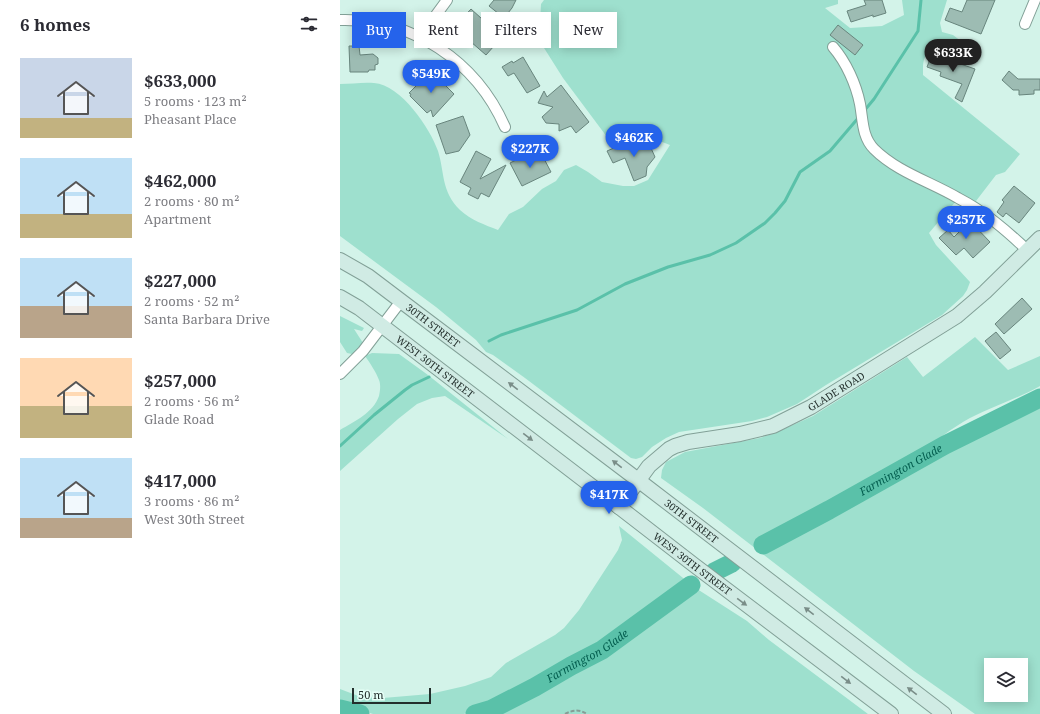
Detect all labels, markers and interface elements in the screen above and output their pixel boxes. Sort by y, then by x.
chip: Buy [352,12,406,48]
chip: Rent [414,12,473,48]
chip: Filters [481,12,551,48]
chip: New [559,12,617,48]
text: 6 homes [20,13,90,36]
icon: filters [298,13,320,35]
pin: $633K [925,39,981,73]
text: $633K [934,43,972,61]
pin: $549K [403,60,459,94]
text: $549K [412,64,450,82]
text: $633,000 [144,69,216,92]
icon: home [52,74,100,122]
text: 5 rooms · 123 m² [144,92,247,110]
text: Pheasant Place [144,110,236,128]
pin: $462K [606,124,662,158]
text: $462K [615,128,653,146]
pin: $227K [502,135,558,169]
text: $227K [511,139,549,157]
text: $462,000 [144,169,216,192]
icon: home [52,174,100,222]
text: 2 rooms · 80 m² [144,192,239,210]
pin: $257K [938,206,994,240]
text: Apartment [144,210,211,228]
text: $257K [947,210,985,228]
text: $227,000 [144,269,216,292]
icon: home [52,274,100,322]
text: 2 rooms · 52 m² [144,292,239,310]
street label: 30TH STREET [403,300,463,350]
text: Santa Barbara Drive [144,310,270,328]
street label: WEST 30TH STREET [393,332,477,401]
street label: GLADE ROAD [805,368,867,414]
text: $257,000 [144,369,216,392]
icon: home [52,374,100,422]
one-way arrow [508,382,519,390]
text: 2 rooms · 56 m² [144,392,239,410]
text: Glade Road [144,410,214,428]
one-way arrow [523,433,534,442]
water label: Farmington Glade [856,440,945,499]
one-way arrow [612,460,623,469]
text: $417,000 [144,469,216,492]
icon: home [52,474,100,522]
pin: $417K [581,481,637,515]
text: $417K [590,485,628,503]
text: 3 rooms · 86 m² [144,492,239,510]
street label: 30TH STREET [662,496,721,546]
text: West 30th Street [144,510,245,528]
street label: WEST 30TH STREET [650,529,734,598]
one-way arrow [737,597,748,606]
one-way arrow [804,607,815,616]
water label: Farmington Glade [543,625,631,686]
map controls [984,658,1028,702]
button: layers [984,658,1028,702]
one-way arrow [841,676,852,684]
scale bar [352,686,431,705]
one-way arrow [907,686,918,695]
text: 50 m [358,687,384,702]

